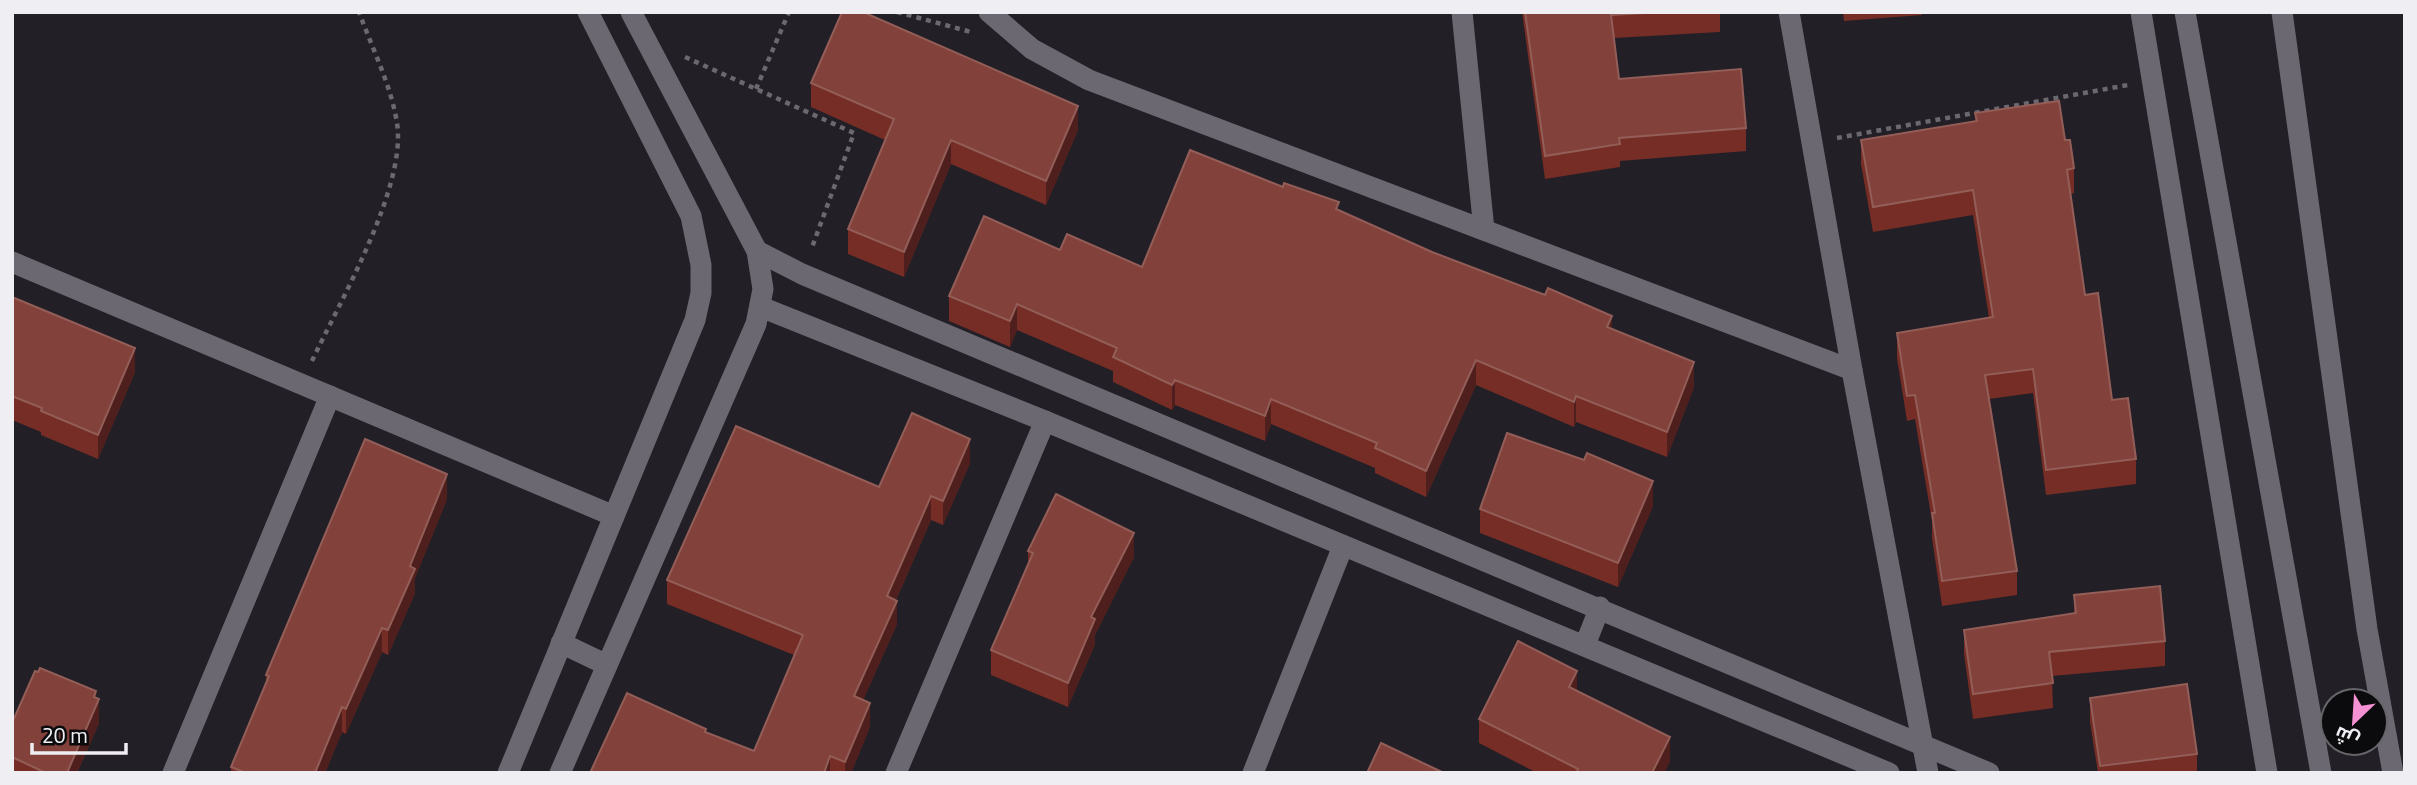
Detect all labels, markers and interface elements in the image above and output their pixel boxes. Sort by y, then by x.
north arrow [2319,687,2389,757]
scale bar [32,712,126,756]
text: 20 m [42,716,88,755]
text: ش [2328,716,2365,759]

